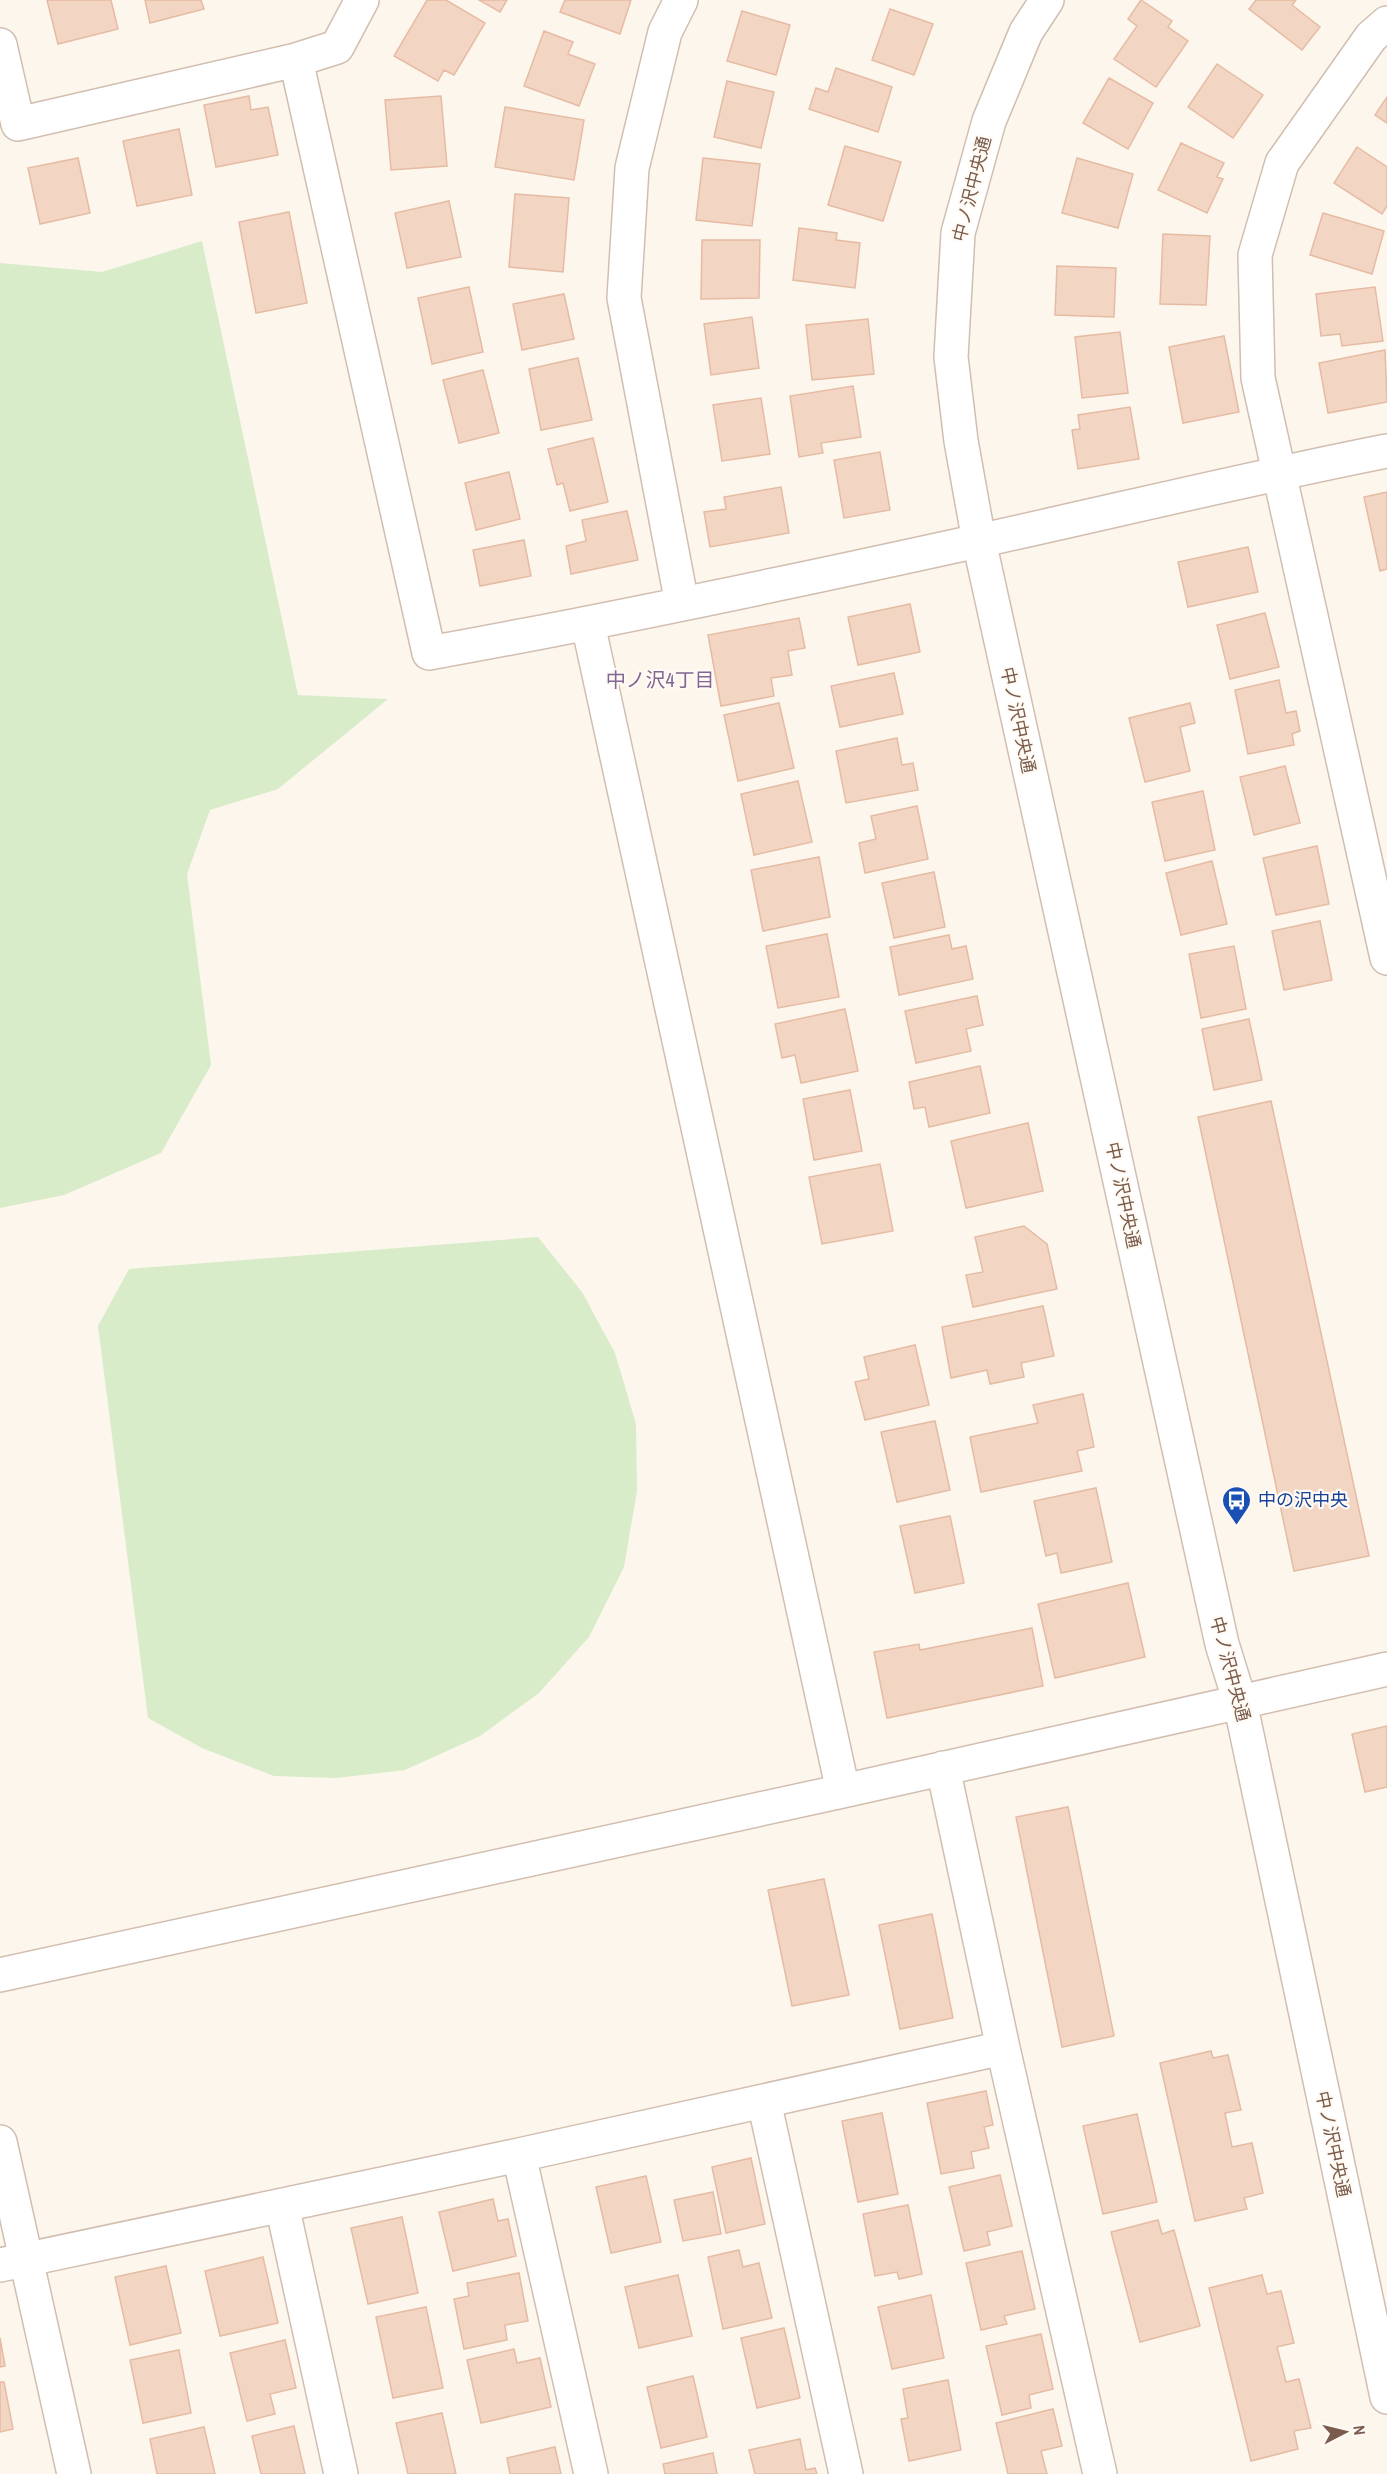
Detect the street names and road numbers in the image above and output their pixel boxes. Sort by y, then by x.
street label: 中ノ沢中央通 [946,133,997,244]
street label: 中ノ沢中央通 [995,664,1042,775]
street label: 中ノ沢中央通 [1100,1139,1147,1250]
street label: 中ノ沢中央通 [1204,1613,1257,1724]
street label: 中ノ沢中央通 [1310,2088,1357,2199]

